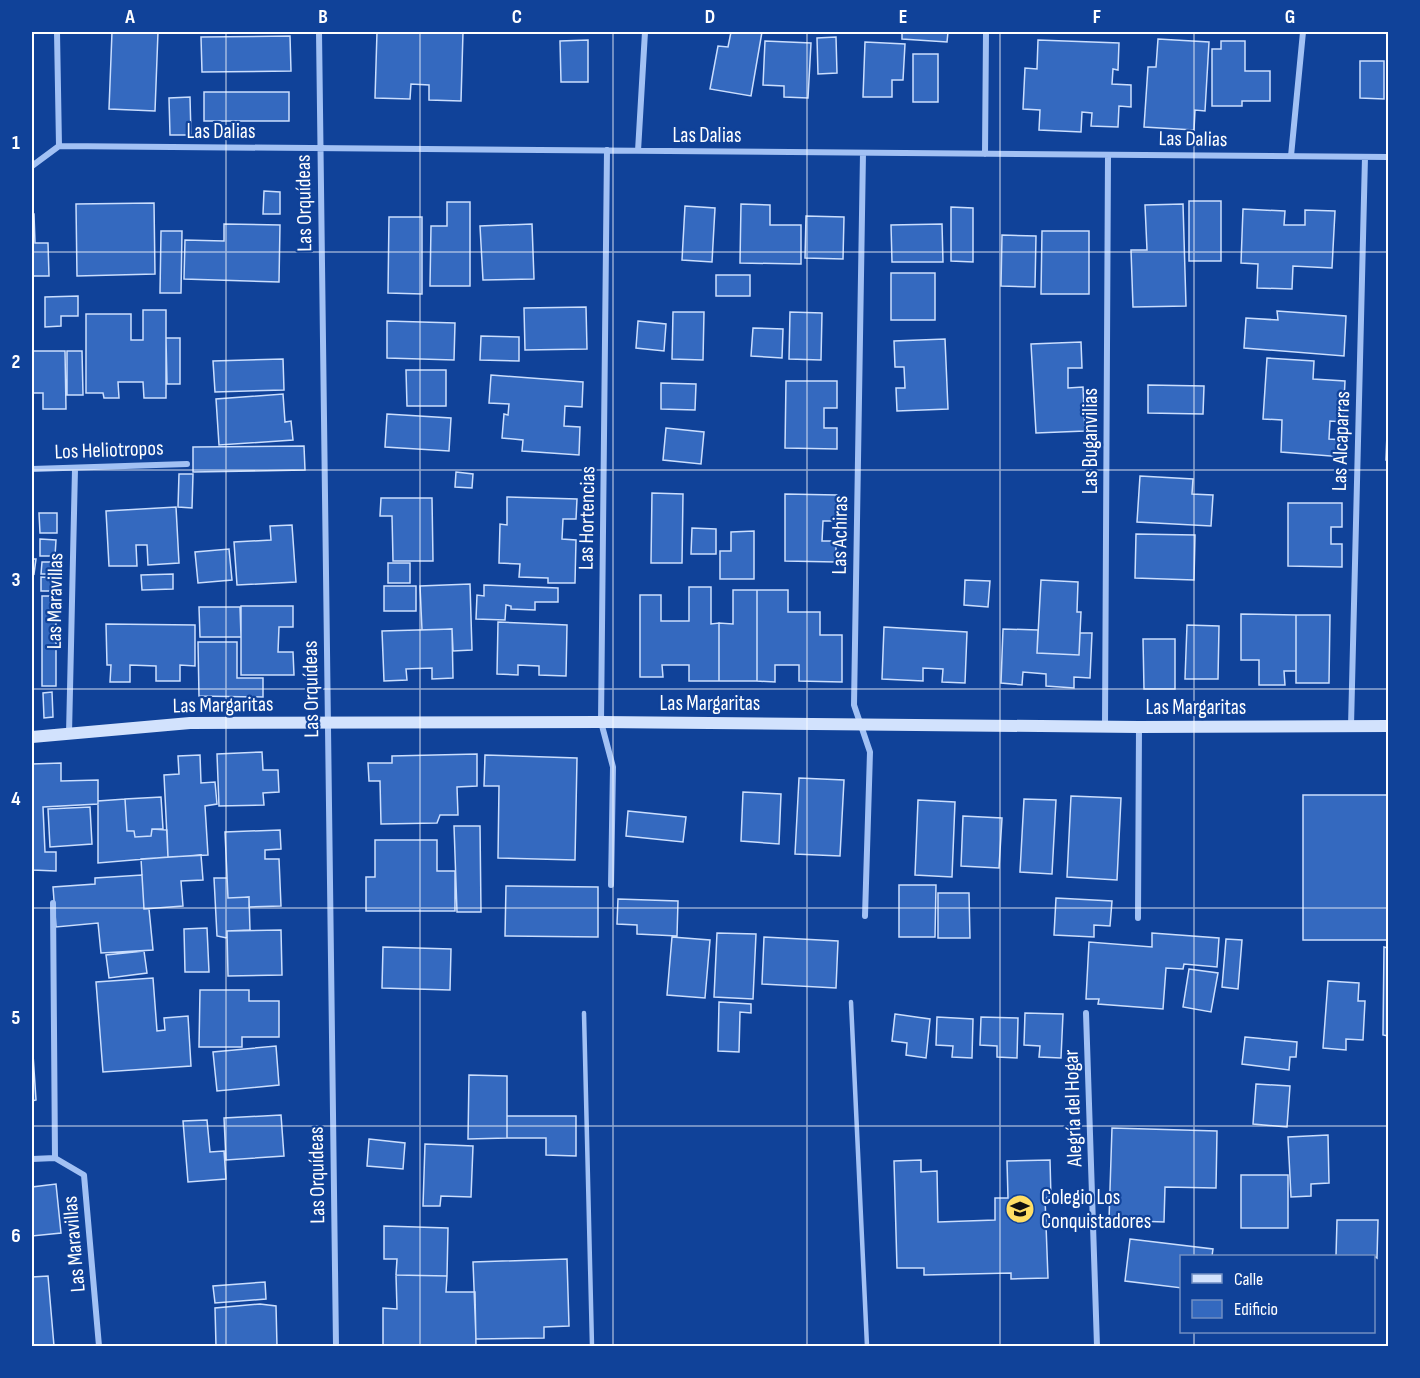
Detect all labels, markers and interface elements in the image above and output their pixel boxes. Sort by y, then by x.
text: A [124,5,135,29]
text: B [318,5,328,29]
text: C [512,5,522,29]
text: D [705,5,715,29]
text: E [899,5,907,29]
text: F [1093,5,1101,29]
text: G [1285,5,1295,29]
street label: Las Dalias [187,119,255,144]
street label: Las Dalias [673,123,741,148]
street label: Las Dalias [1158,126,1228,152]
text: 1 [12,131,20,155]
street label: Las Orquídeas [291,154,317,252]
text: 2 [12,350,20,374]
street label: Las Buganvilias [1078,388,1103,494]
street label: Las Alcaparras [1327,390,1355,492]
street label: Los Heliotropos [54,436,164,464]
street label: Las Hortencias [574,466,600,570]
street label: Las Achiras [827,495,853,575]
street label: Las Maravillas [42,553,68,649]
text: 3 [12,568,21,592]
street label: Las Orquídeas [298,640,324,738]
street label: Las Margaritas [660,691,760,716]
street label: Las Margaritas [172,692,274,718]
street label: Las Margaritas [1146,695,1246,720]
text: 4 [11,787,21,811]
text: 5 [12,1006,21,1030]
street label: Alegría del Hogar [1058,1049,1088,1168]
street label: Las Orquídeas [304,1126,330,1224]
place label: Colegio Los Conquistadores [1041,1185,1151,1234]
school or university icon: Colegio Los Conquistadores [1004,1193,1036,1225]
street label: Las Maravillas [57,1195,91,1293]
text: 6 [11,1224,21,1248]
legend [1180,1255,1375,1333]
text: Calle [1234,1269,1263,1290]
text: Edificio [1234,1299,1278,1320]

